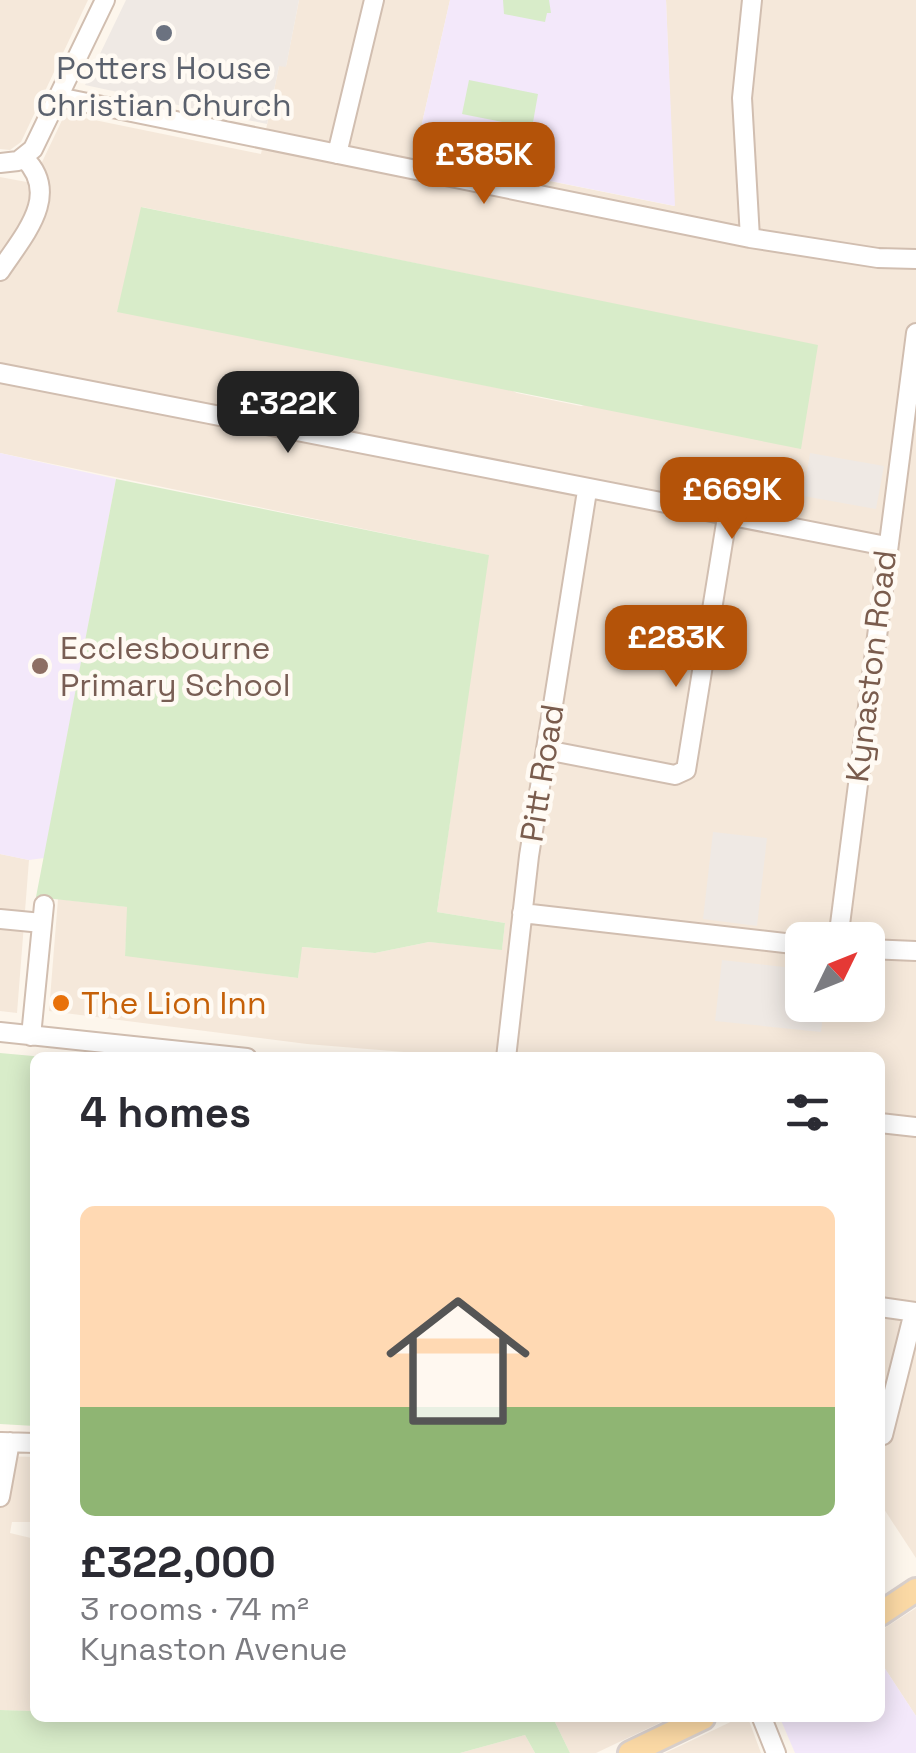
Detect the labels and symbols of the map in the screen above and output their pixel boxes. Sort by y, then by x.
marker: Potters House Christian Church [153,22,175,44]
place label: Potters House Christian Church [36,48,292,125]
pin: £385K [414,122,554,207]
pin: £322K [218,371,358,456]
pin: £669K [662,457,802,542]
street label: Kynaston Road [837,548,905,784]
pin: £283K [606,605,746,690]
place label: Ecclesbourne Primary School [60,628,291,705]
marker: Ecclesbourne Primary School [29,655,51,677]
street label: Pitt Road [511,701,573,845]
north arrow [785,922,885,1022]
place label: The Lion Inn [81,983,267,1023]
marker: The Lion Inn [50,992,72,1014]

